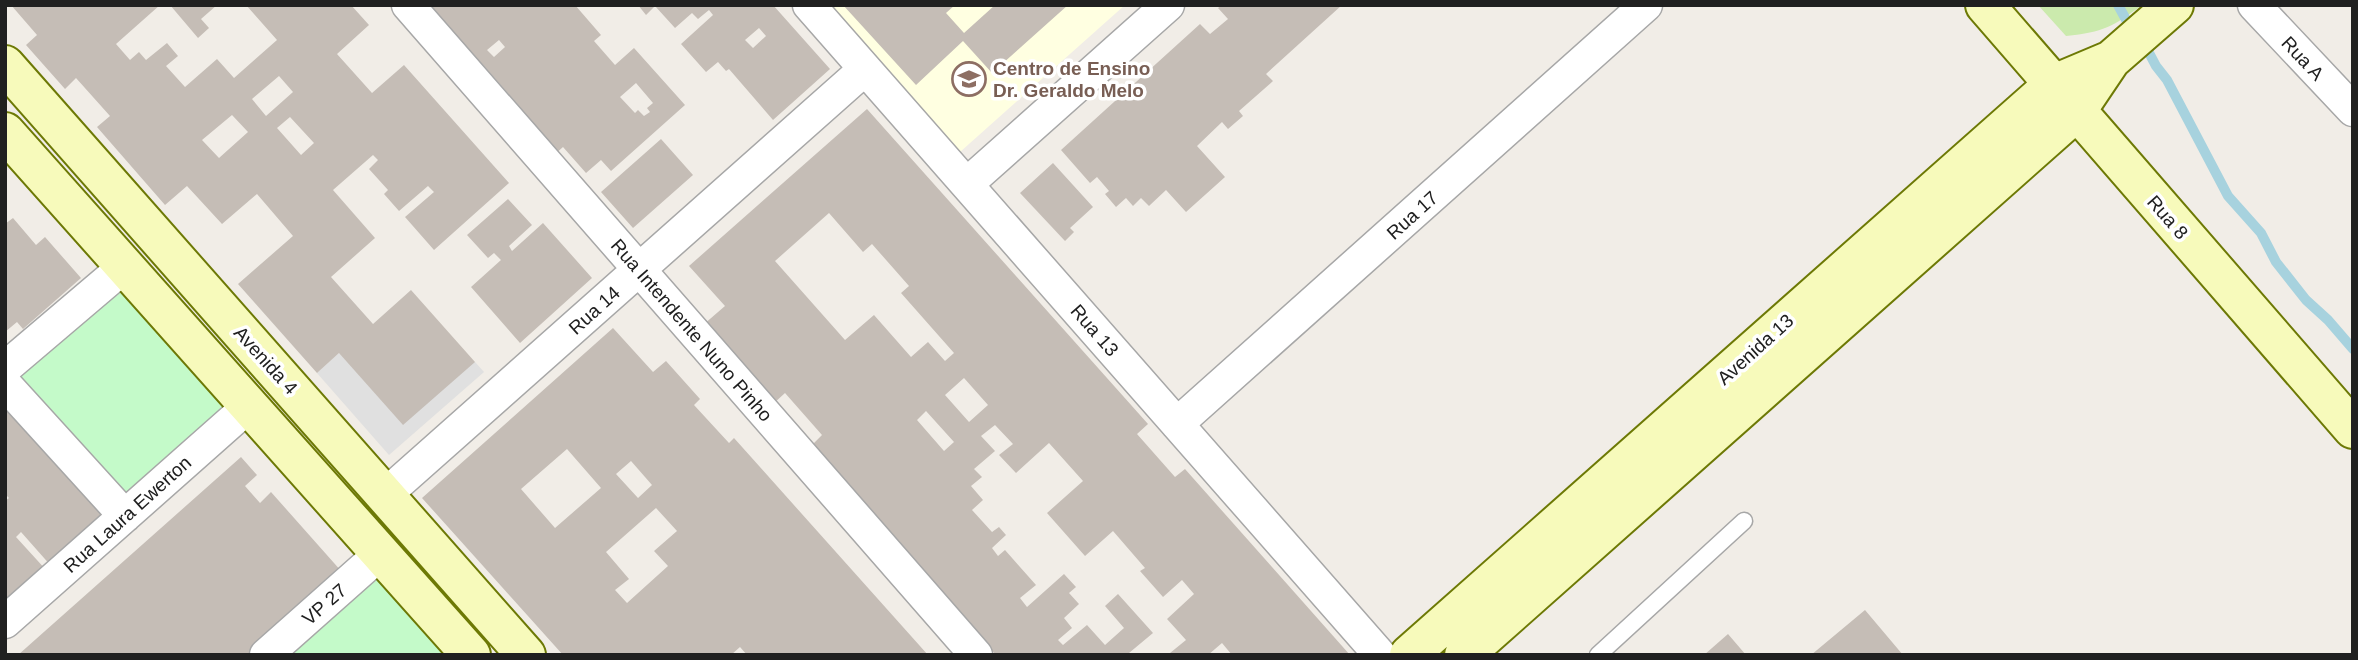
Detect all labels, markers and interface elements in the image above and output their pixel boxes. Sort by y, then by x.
street label: Rua A [2277,32,2328,85]
place label: Centro de Ensino Dr. Geraldo Melo [993,58,1150,101]
school or university icon: Centro de Ensino Dr. Geraldo Melo [950,60,988,98]
street label: Rua 17 [1383,187,1442,244]
street label: Rua 8 [2143,191,2192,243]
street label: Rua Intendente Nuno Pinho [607,235,776,426]
street label: Rua 14 [565,282,624,339]
street label: Rua 13 [1067,300,1123,360]
street label: Avenida 13 [1713,310,1798,389]
street label: Avenida 4 [230,322,302,399]
street label: Rua Laura Ewerton [59,452,195,577]
street label: VP 27 [298,580,351,629]

